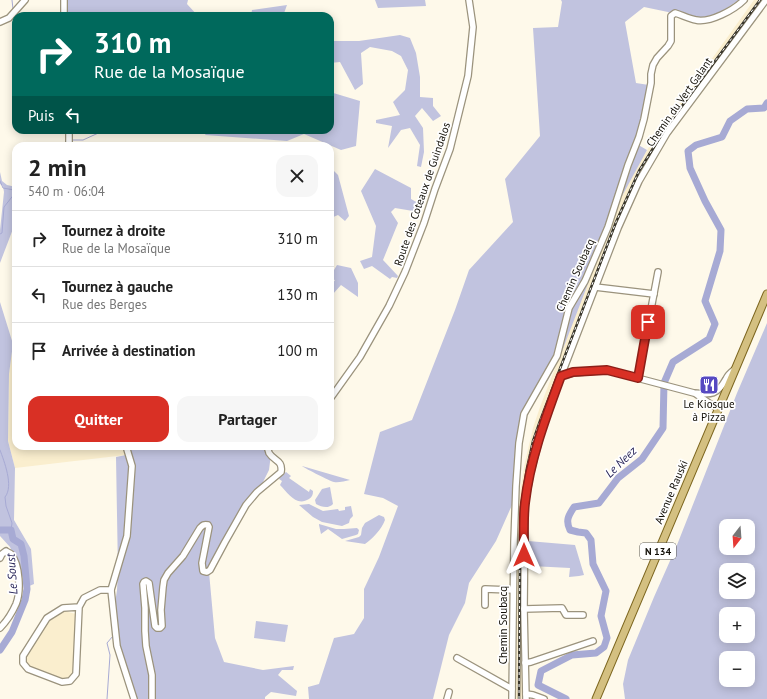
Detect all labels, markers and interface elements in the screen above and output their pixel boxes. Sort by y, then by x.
text: 310 m [94,24,171,61]
icon: right [28,28,80,80]
street label: Chemin du Vert Galant [643,54,715,149]
text: Rue de la Mosaïque [94,60,245,83]
icon: left [62,104,84,126]
text: Puis [28,106,54,125]
street label: Route des Coteaux de Guindalos [391,120,453,268]
text: 2 min [28,152,87,183]
button: close [276,155,318,197]
text: 540 m · 06:04 [28,183,105,200]
text: Tournez à droite [62,221,165,240]
icon: right [28,228,50,250]
text: 310 m [277,229,318,248]
street label: Chemin Soubacq [553,236,597,314]
text: Rue de la Mosaïque [62,240,171,257]
text: Tournez à gauche [62,277,173,296]
icon: left [28,284,50,306]
text: 130 m [277,285,318,304]
text: Rue des Berges [62,296,147,313]
pin [631,305,665,339]
icon: arrive [637,311,659,333]
icon: arrive [28,340,50,362]
text: Arrivée à destination [62,341,195,360]
text: 100 m [277,341,318,360]
restaurant icon: Le Kiosque à Pizza [698,374,720,396]
button: Quitter [28,396,169,442]
button: Partager [177,396,318,442]
place label: Le Kiosque à Pizza [683,397,735,424]
water label: Le Neez [602,442,640,480]
street label: Avenue Rauski [651,458,691,526]
north arrow [719,519,755,555]
map controls [719,519,755,687]
position arrow [503,534,545,576]
road number: N 134 [640,543,676,559]
water label: Le Soust [3,552,20,595]
button: layers [719,563,755,599]
street label: Chemin Soubacq [496,586,510,664]
button: + [719,607,755,643]
button: − [719,651,755,687]

